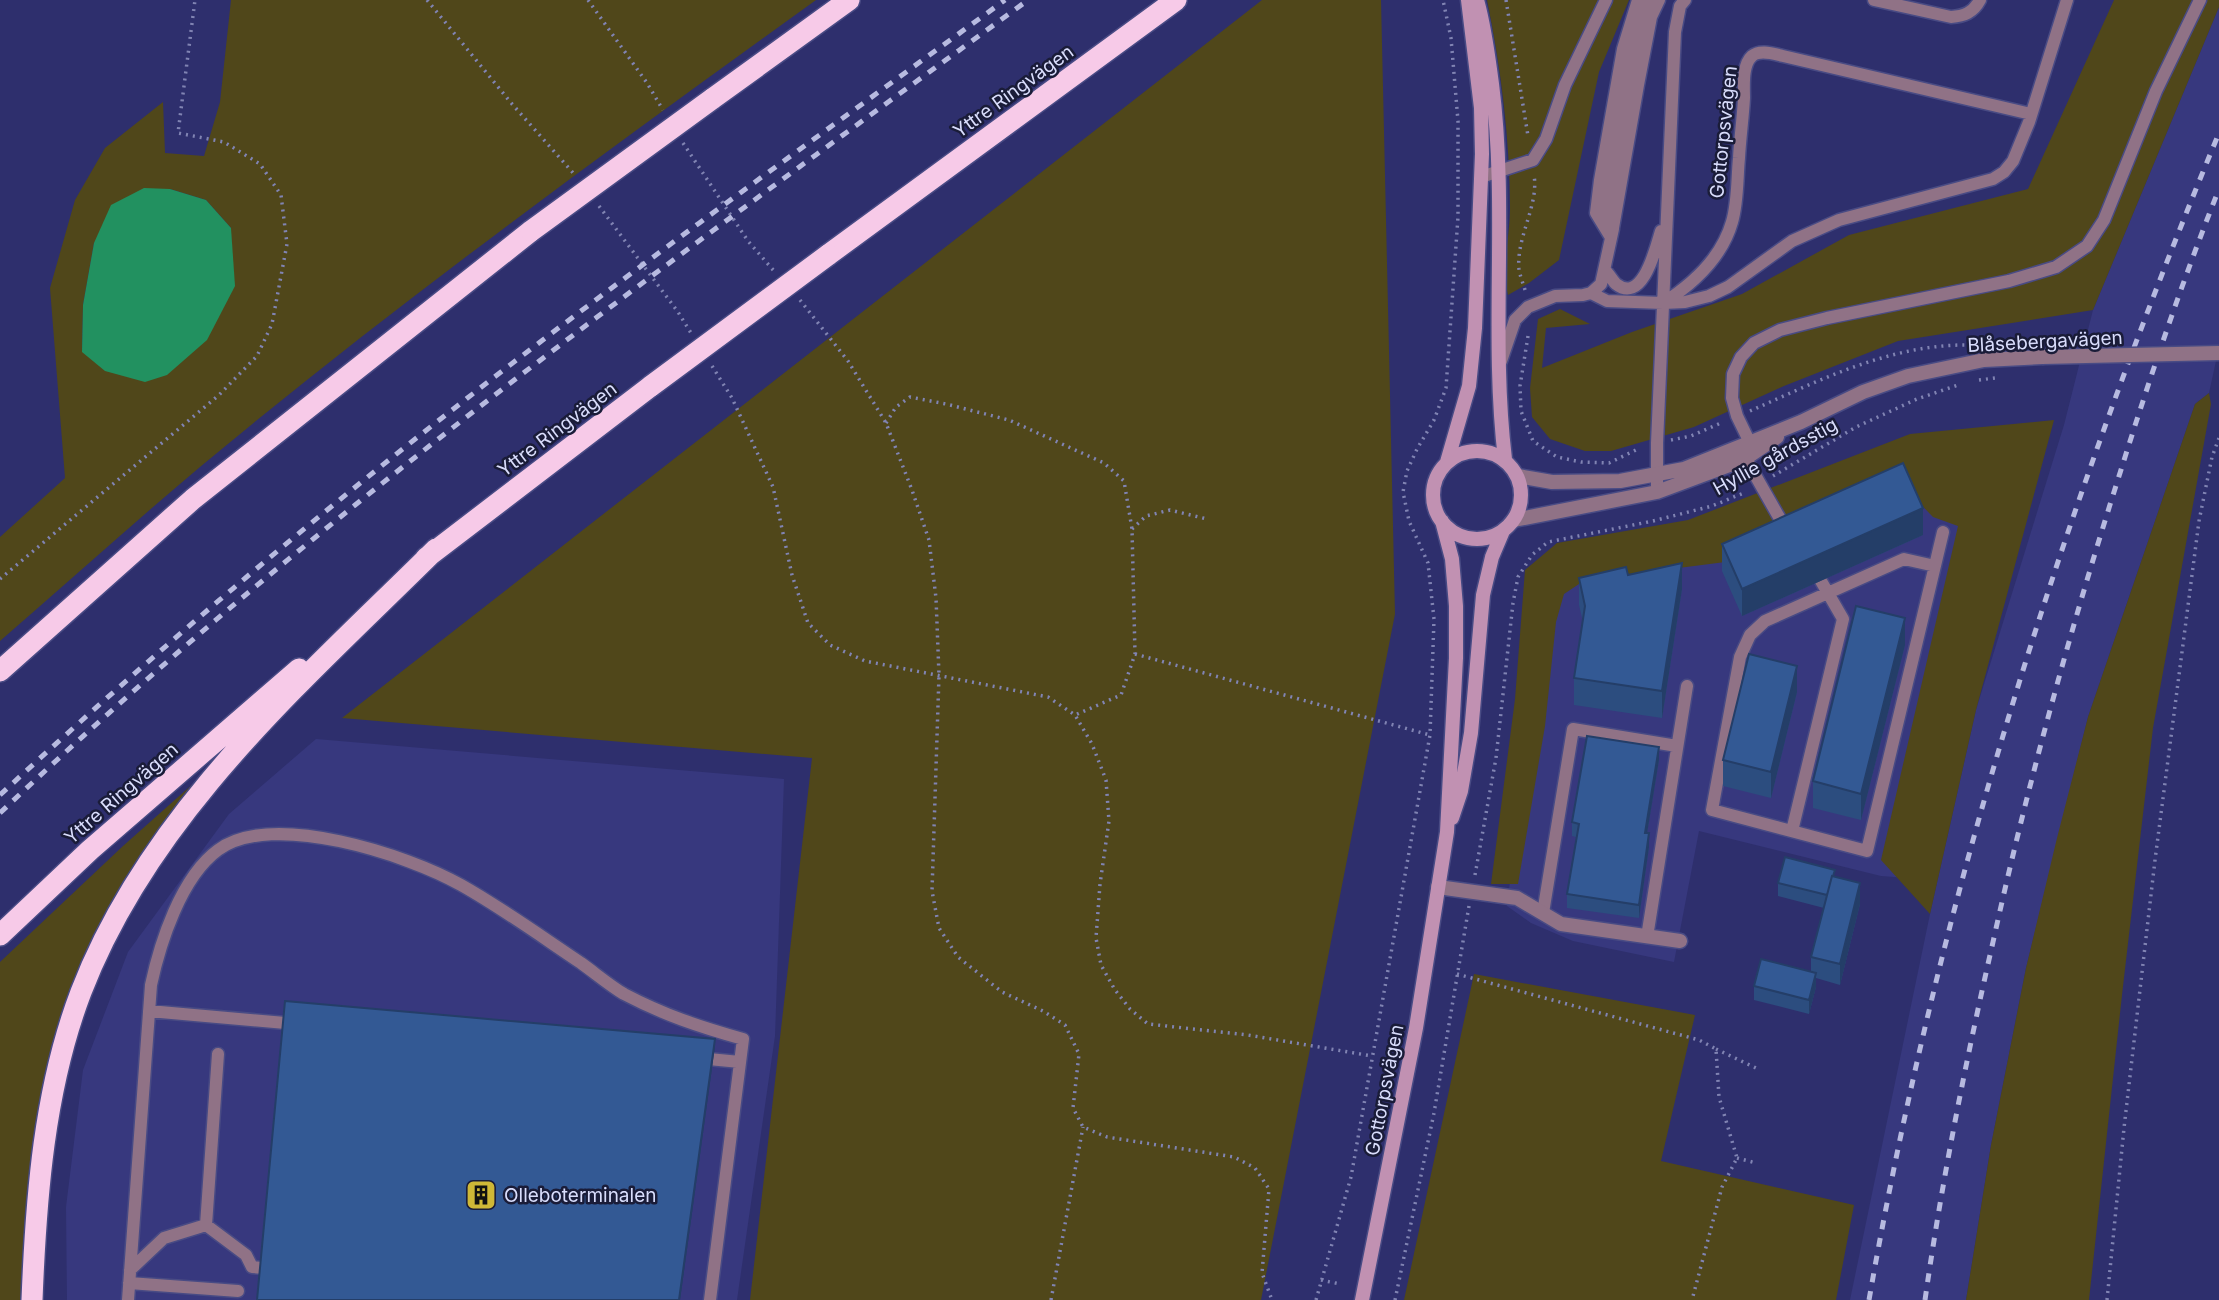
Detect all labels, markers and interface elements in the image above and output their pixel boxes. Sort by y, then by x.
street label: Yttre Ringvägen [949,40,1078,143]
street label: Gottorpsvägen [1705,65,1742,199]
street label: Blåsebergavägen [1967,326,2123,357]
street label: Yttre Ringvägen [493,377,621,482]
street label: Hyllie gårdsstig [1709,413,1841,500]
street label: Yttre Ringvägen [60,738,183,849]
street label: Gottorpsvägen [1361,1023,1408,1158]
building icon: Olleboterminalen [464,1178,498,1212]
place label: Olleboterminalen [504,1184,656,1207]

